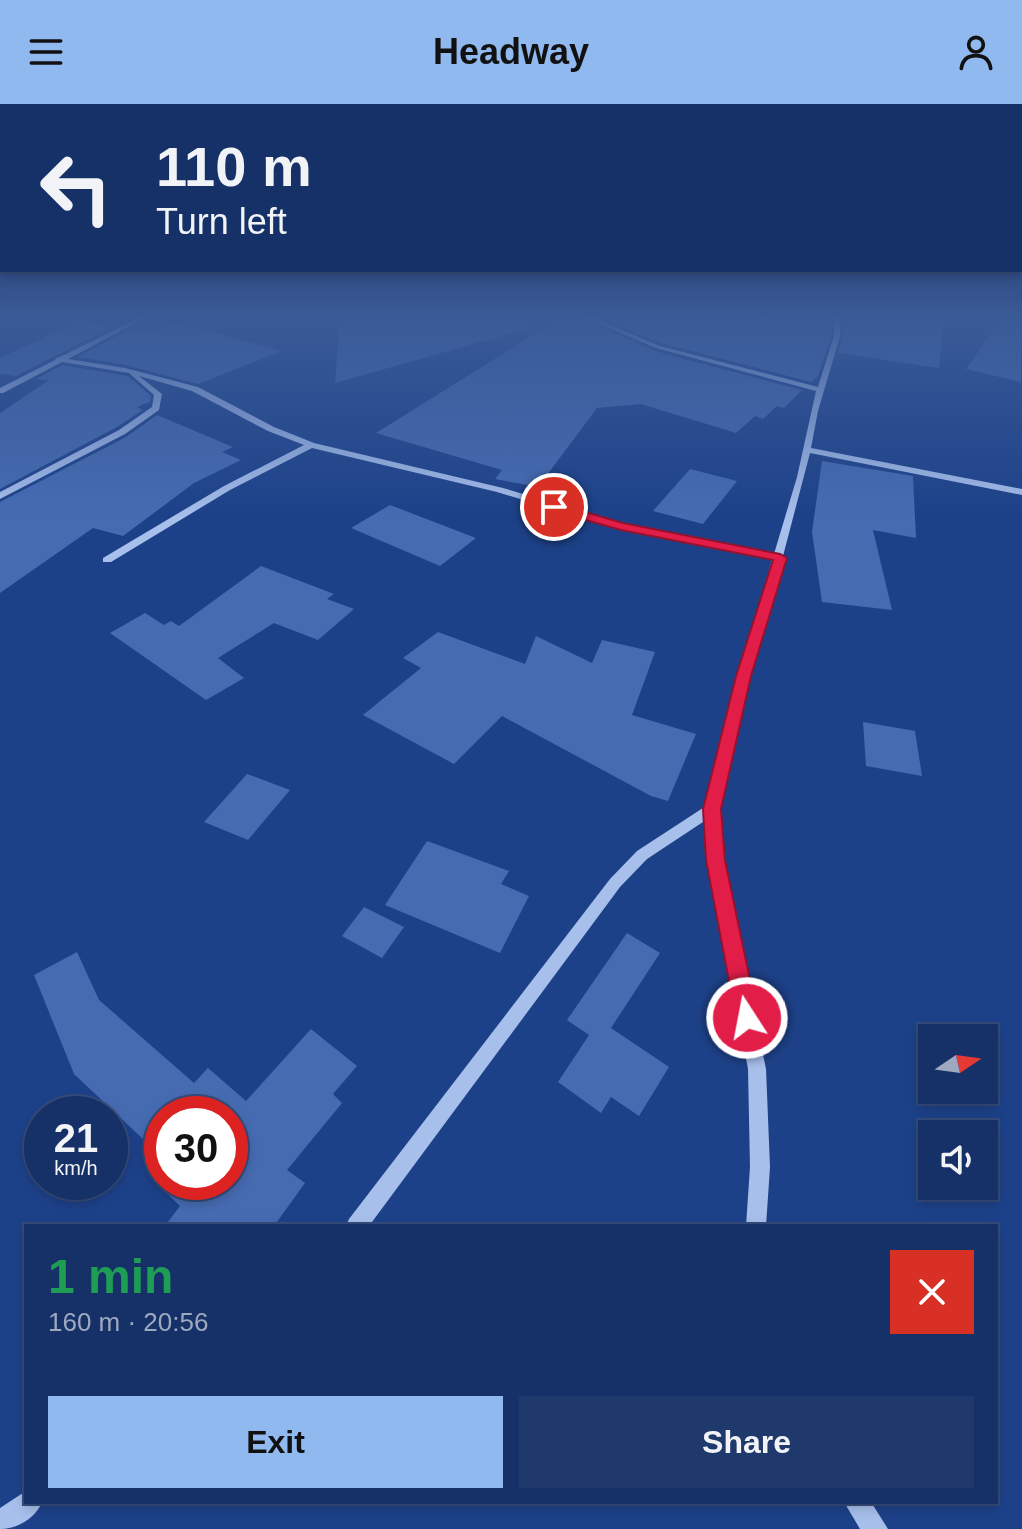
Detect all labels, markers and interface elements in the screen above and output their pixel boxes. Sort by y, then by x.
icon: menu [24,30,68,74]
icon: person [954,30,998,74]
text: Headway [433,31,589,72]
text: 110 m [156,135,312,198]
icon: left [24,136,128,240]
text: Turn left [156,201,287,242]
pin [520,473,588,541]
icon: arrive [532,485,576,529]
position arrow [705,976,789,1060]
north arrow [918,1024,998,1104]
map controls [918,1024,998,1200]
speed limit sign: 30 [144,1096,248,1200]
text: 21 [54,1116,98,1160]
button: sound [918,1120,998,1200]
text: km/h [54,1157,98,1179]
text: 1 min [48,1250,173,1303]
button: close [890,1250,974,1334]
text: 160 m · 20:56 [48,1307,208,1337]
button: Exit [48,1396,503,1488]
button: Share [519,1396,974,1488]

